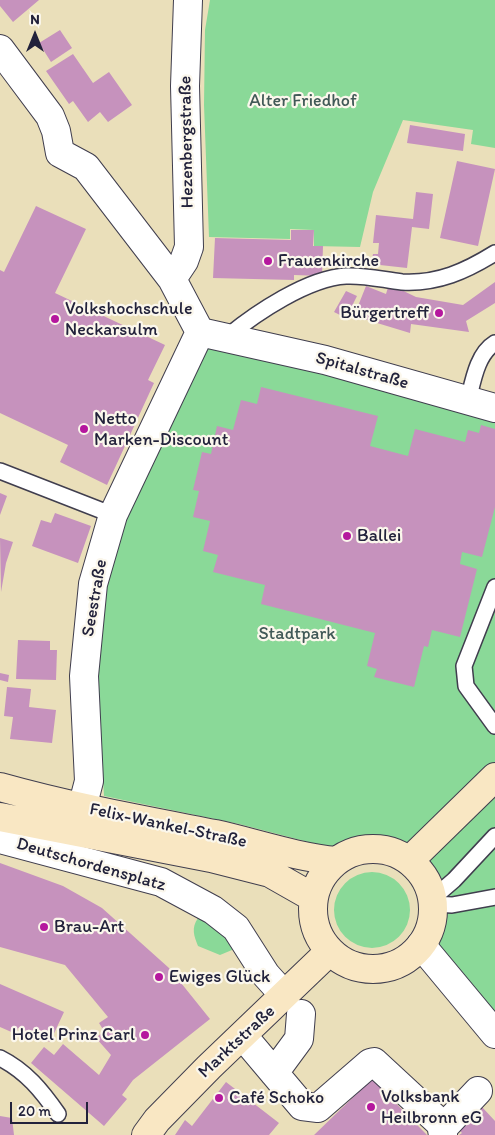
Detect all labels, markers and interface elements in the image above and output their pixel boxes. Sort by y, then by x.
north arrow [10,10,60,60]
text: N [30,11,40,28]
street label: Hezenbergstraße [175,76,199,208]
park label: Alter Friedhof [249,90,357,112]
place label: Frauenkirche [278,250,379,272]
marker: Frauenkirche [262,255,274,267]
place label: Volkshochschule Neckarsulm [65,298,193,340]
place label: Bürgertreff [340,302,429,324]
marker: Bürgertreff [433,307,445,319]
marker: Volkshochschule Neckarsulm [49,313,61,325]
street label: Spitalstraße [313,347,411,395]
place label: Netto Marken-Discount [94,408,229,450]
marker: Netto Marken-Discount [78,423,90,435]
place label: Ballei [357,525,401,547]
marker: Ballei [341,530,353,542]
street label: Seestraße [78,558,112,638]
park label: Stadtpark [258,623,336,645]
street label: Felix-Wankel-Straße [87,799,249,853]
street label: Deutschordensplatz [14,833,168,897]
place label: Brau-Art [54,916,124,938]
marker: Brau-Art [38,921,50,933]
place label: Ewiges Glück [169,966,270,988]
marker: Ewiges Glück [153,971,165,983]
street label: Marktstraße [194,1001,280,1083]
place label: Hotel Prinz Carl [12,1024,135,1046]
marker: Hotel Prinz Carl [139,1029,151,1041]
place label: Volksbank Heilbronn eG [381,1086,482,1128]
place label: Café Schoko [229,1087,324,1109]
scale bar [12,1092,90,1124]
marker: Café Schoko [213,1092,225,1104]
marker: Volksbank Heilbronn eG [365,1101,377,1113]
text: 20 m [18,1102,51,1120]

